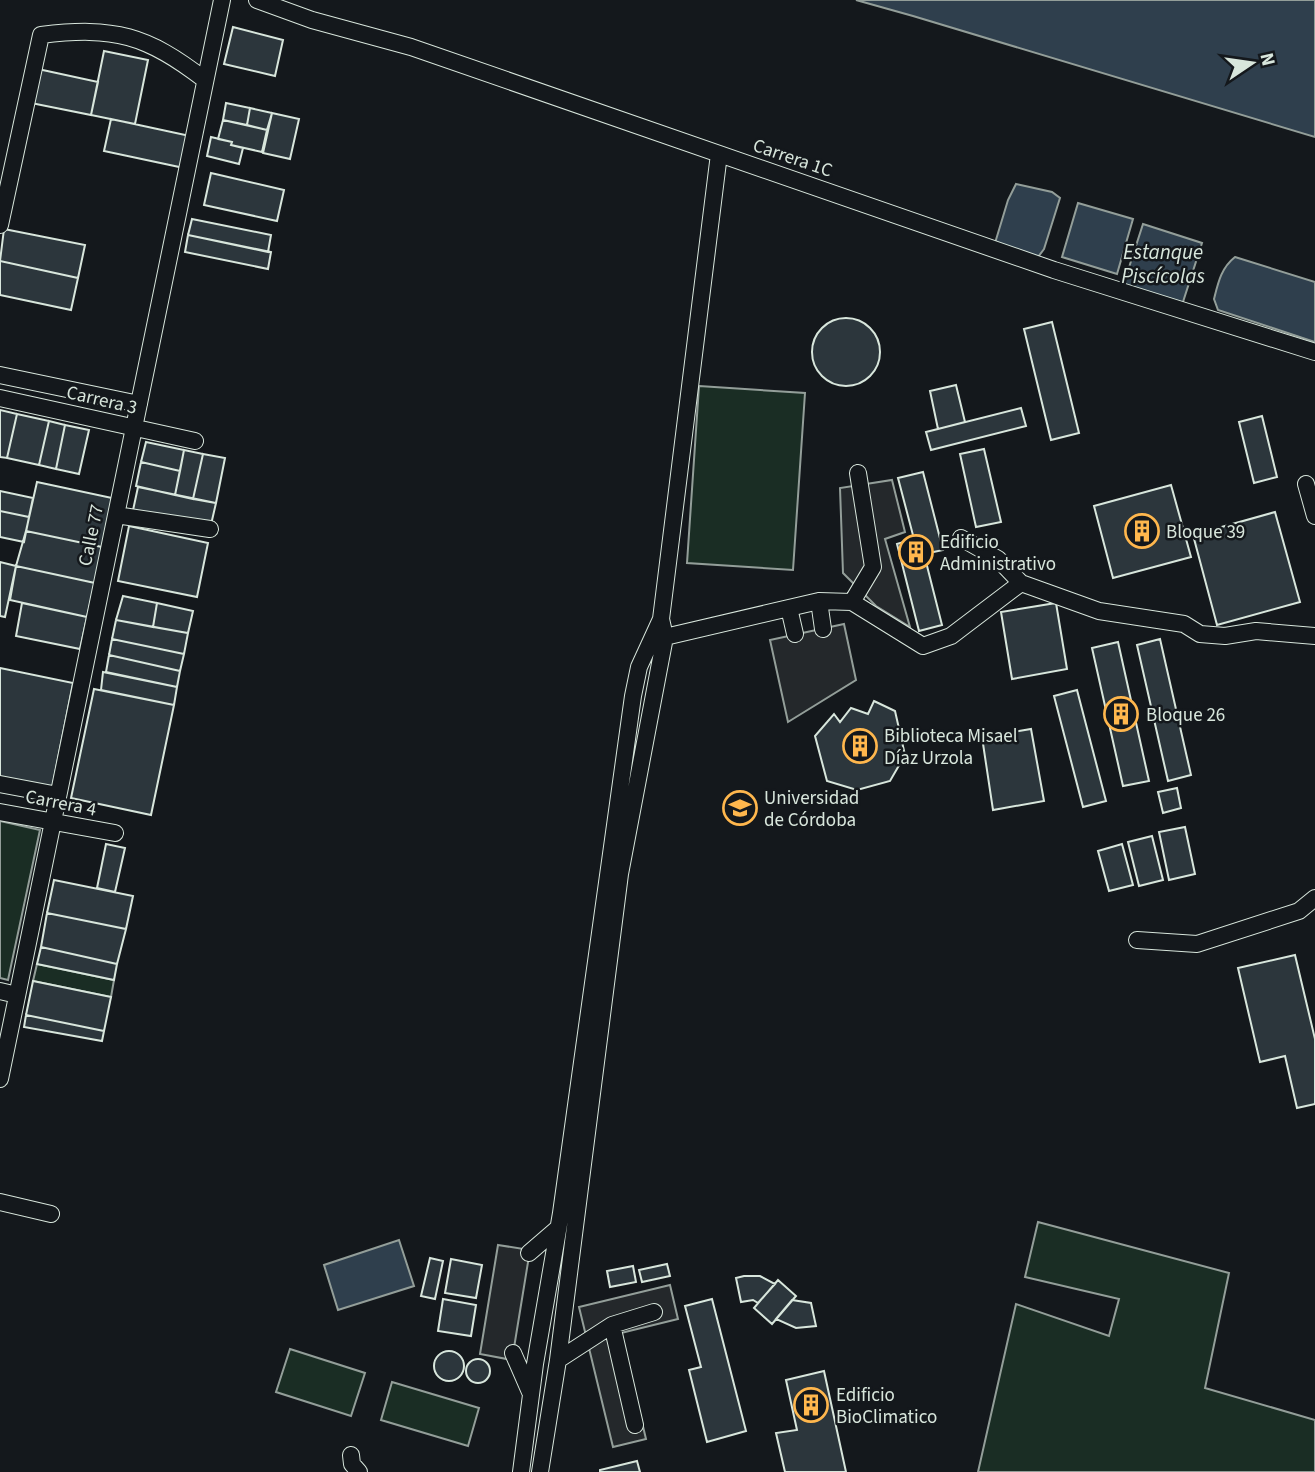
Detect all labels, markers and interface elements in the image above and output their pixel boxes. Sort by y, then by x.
north arrow [1217,28,1287,98]
text: N [1253,50,1282,69]
street label: Carrera 1C [749,132,836,185]
water label: Estanque Piscícolas [1121,237,1205,291]
street label: Carrera 3 [64,379,140,422]
street label: Calle 77 [72,502,111,569]
building icon: Bloque 39 [1123,512,1161,550]
place label: Bloque 39 [1166,519,1245,546]
place label: Edificio Administrativo [940,529,1056,578]
building icon: Edificio Administrativo [897,533,935,571]
building icon: Bloque 26 [1102,695,1140,733]
place label: Bloque 26 [1146,702,1225,729]
place label: Biblioteca Misael Díaz Urzola [884,723,1018,772]
building icon: Biblioteca Misael Díaz Urzola [841,727,879,765]
street label: Carrera 4 [23,783,99,824]
place label: Universidad de Córdoba [764,785,859,834]
school or university icon: Universidad de Córdoba [721,789,759,827]
place label: Edificio BioClimatico [836,1382,937,1431]
building icon: Edificio BioClimatico [792,1386,830,1424]

